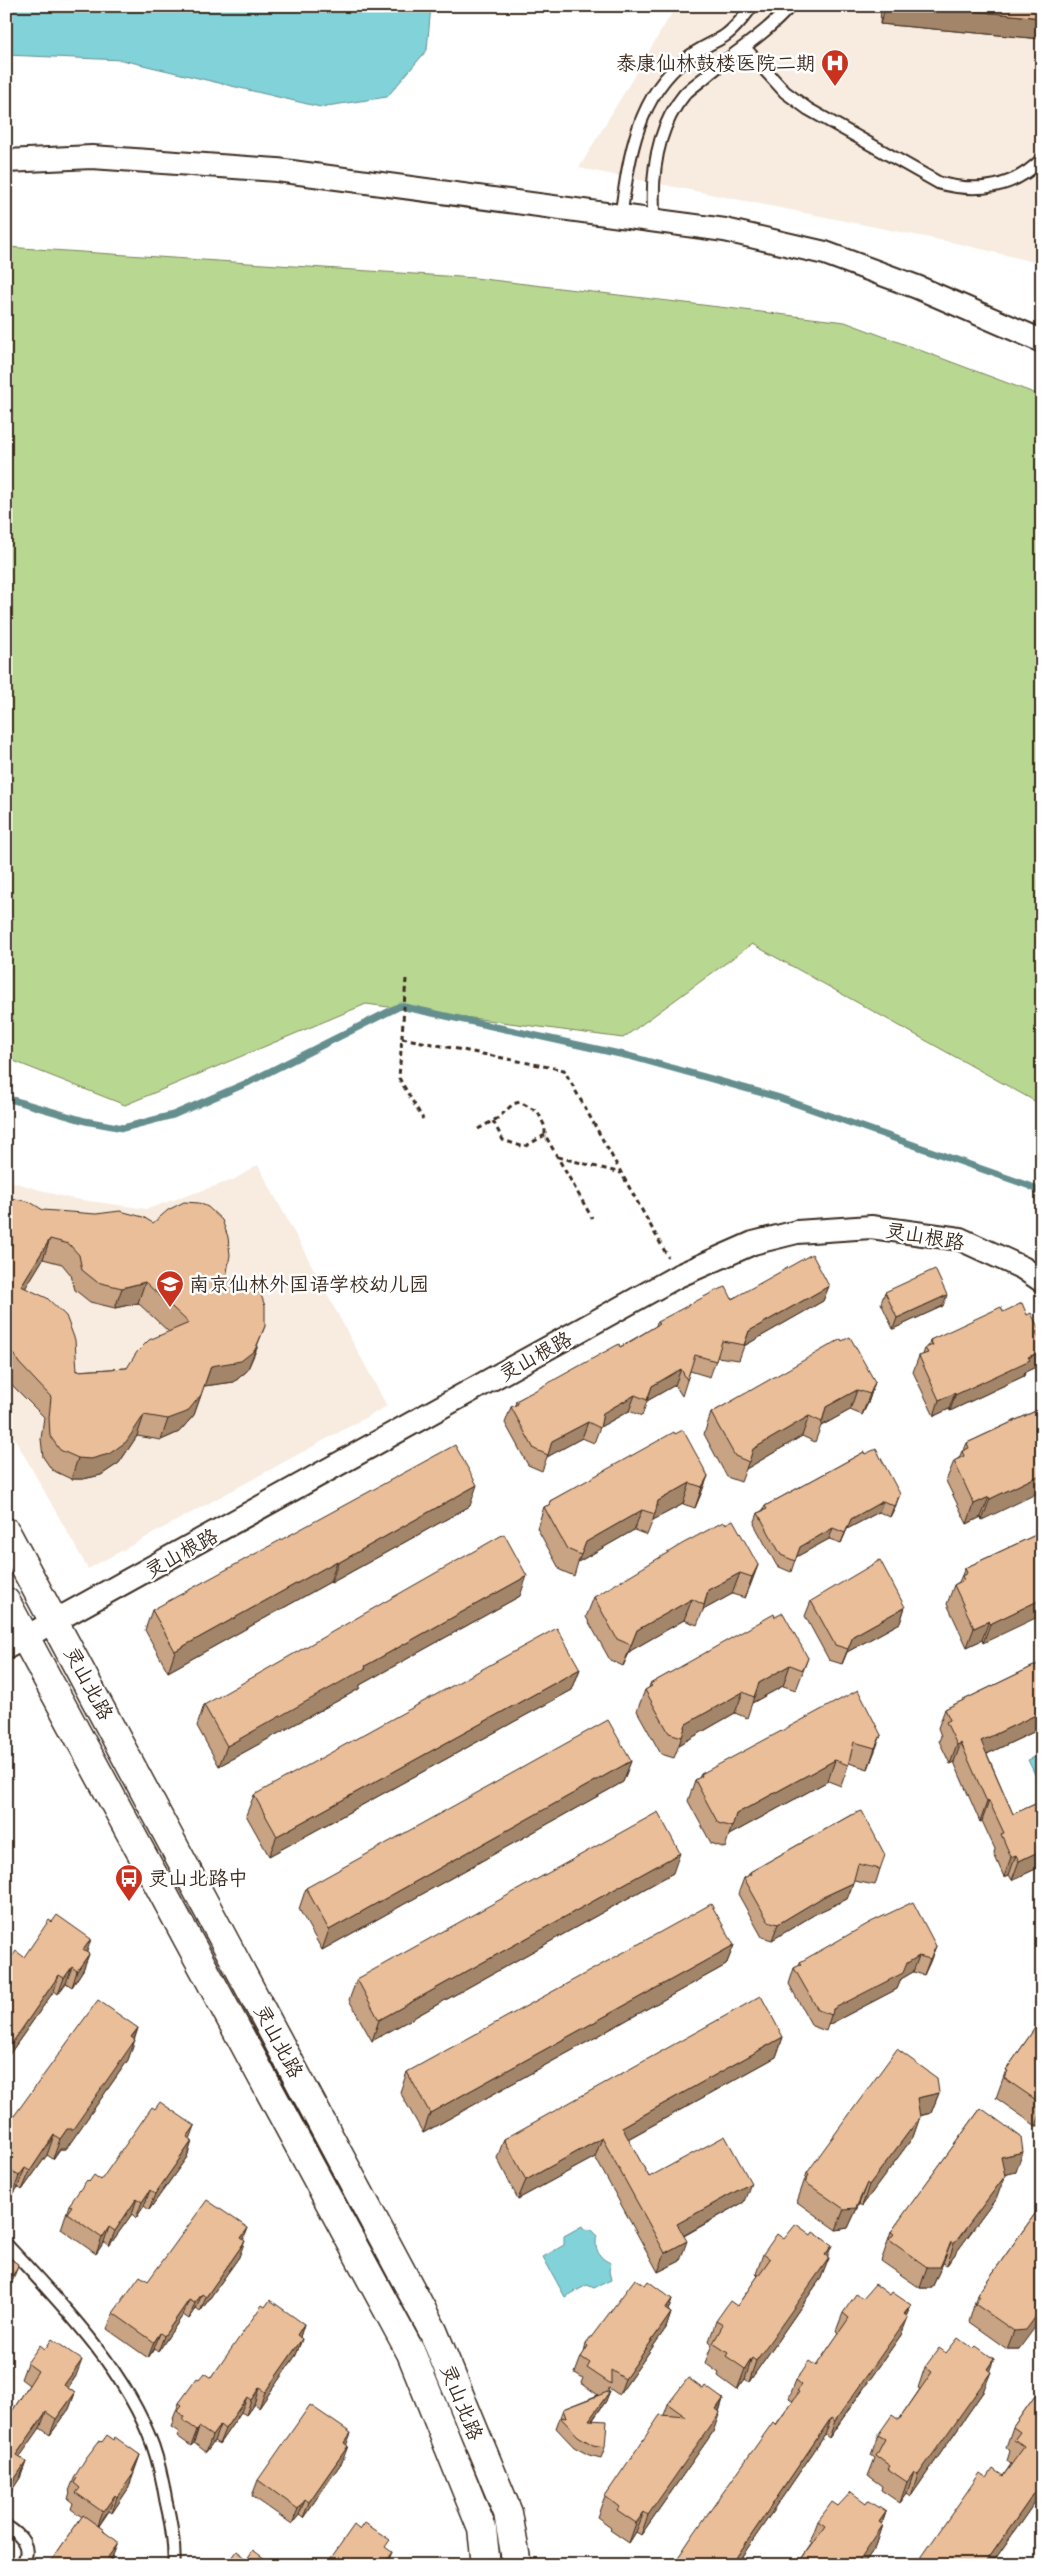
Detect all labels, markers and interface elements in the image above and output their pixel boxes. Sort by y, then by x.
hospital icon: 泰康仙林鼓楼医院二期 [820,48,850,87]
place label: 泰康仙林鼓楼医院二期 [616,51,816,78]
street label: 灵山根路 [883,1217,967,1258]
school or university icon: 南京仙林外国语学校幼儿园 [155,1269,185,1308]
place label: 南京仙林外国语学校幼儿园 [189,1272,429,1299]
street label: 灵山根路 [494,1326,578,1389]
street label: 灵山根路 [140,1523,224,1586]
street label: 灵山北路 [57,1642,119,1726]
bus stop icon: 灵山北路中 [114,1863,144,1902]
place label: 灵山北路中 [148,1866,248,1893]
street label: 灵山北路 [247,2000,309,2084]
street label: 灵山北路 [433,2360,488,2446]

